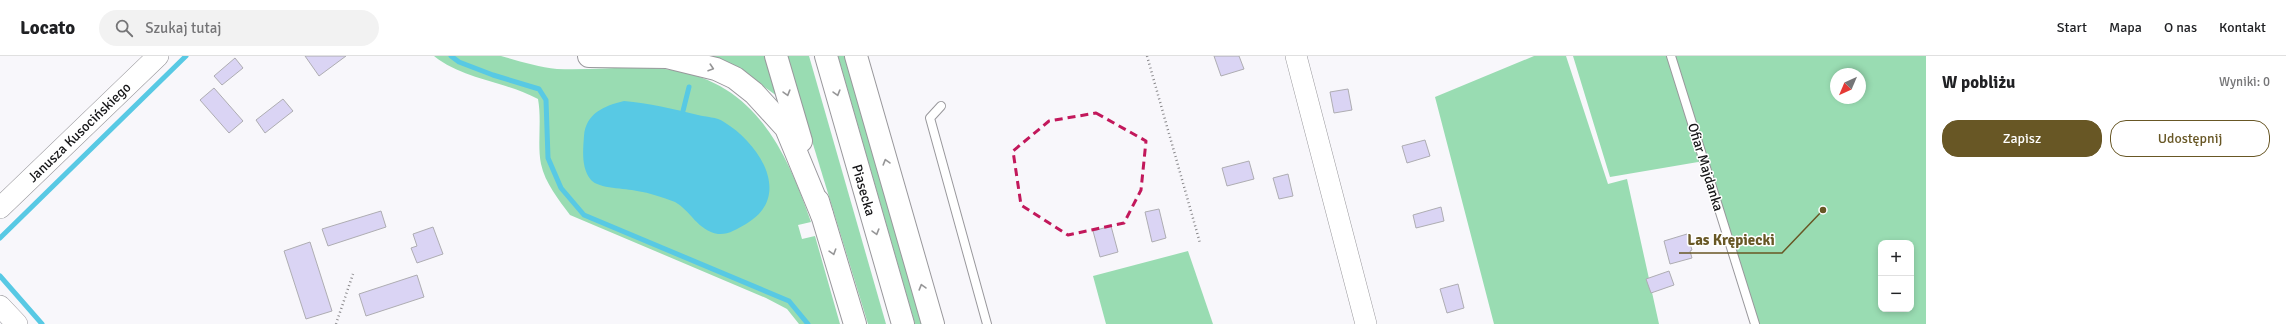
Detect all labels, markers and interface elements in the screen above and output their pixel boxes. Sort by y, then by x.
search box [99,10,379,46]
text: Locato [20,16,75,40]
icon: search [113,17,135,39]
text: Szukaj tutaj [145,19,221,37]
text: Start [2057,19,2087,36]
text: Mapa [2109,19,2142,36]
text: O nas [2164,19,2197,36]
text: Kontakt [2219,19,2266,36]
one-way arrow [707,63,714,71]
north arrow [1830,68,1866,104]
text: W pobliżu [1942,72,2015,93]
text: Wyniki: 0 [2219,74,2270,90]
street label: Janusza Kusocińskiego [24,79,134,186]
one-way arrow [782,90,791,97]
one-way arrow [832,90,840,97]
button: Zapisz [1942,120,2102,157]
button: Udostępnij [2110,120,2270,157]
street label: Ofiar Majdanka [1684,121,1727,213]
one-way arrow [882,158,891,165]
street label: Piasecka [848,162,879,218]
callout: Las Krępiecki [1679,226,1782,253]
one-way arrow [871,228,880,235]
text: Las Krępiecki [1687,231,1775,249]
map controls [1878,240,1914,312]
button: + [1878,240,1914,276]
one-way arrow [828,248,837,255]
button: − [1878,276,1914,312]
one-way arrow [918,283,927,290]

